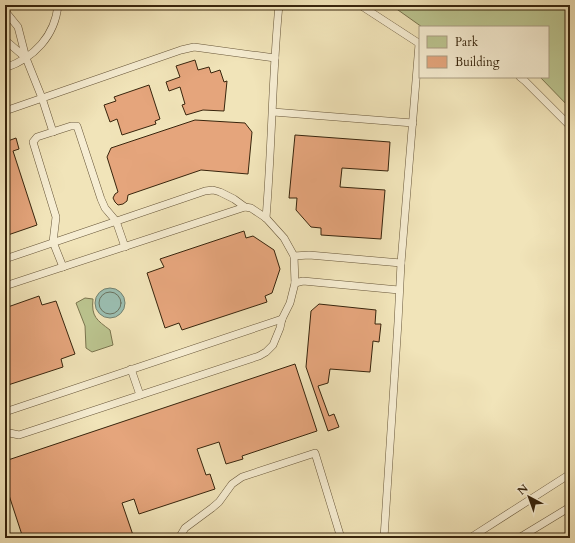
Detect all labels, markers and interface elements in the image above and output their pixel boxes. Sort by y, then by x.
legend [419,26,549,78]
text: Park [455,34,479,50]
text: Building [455,54,500,70]
north arrow [509,477,549,517]
text: N [514,481,532,499]

